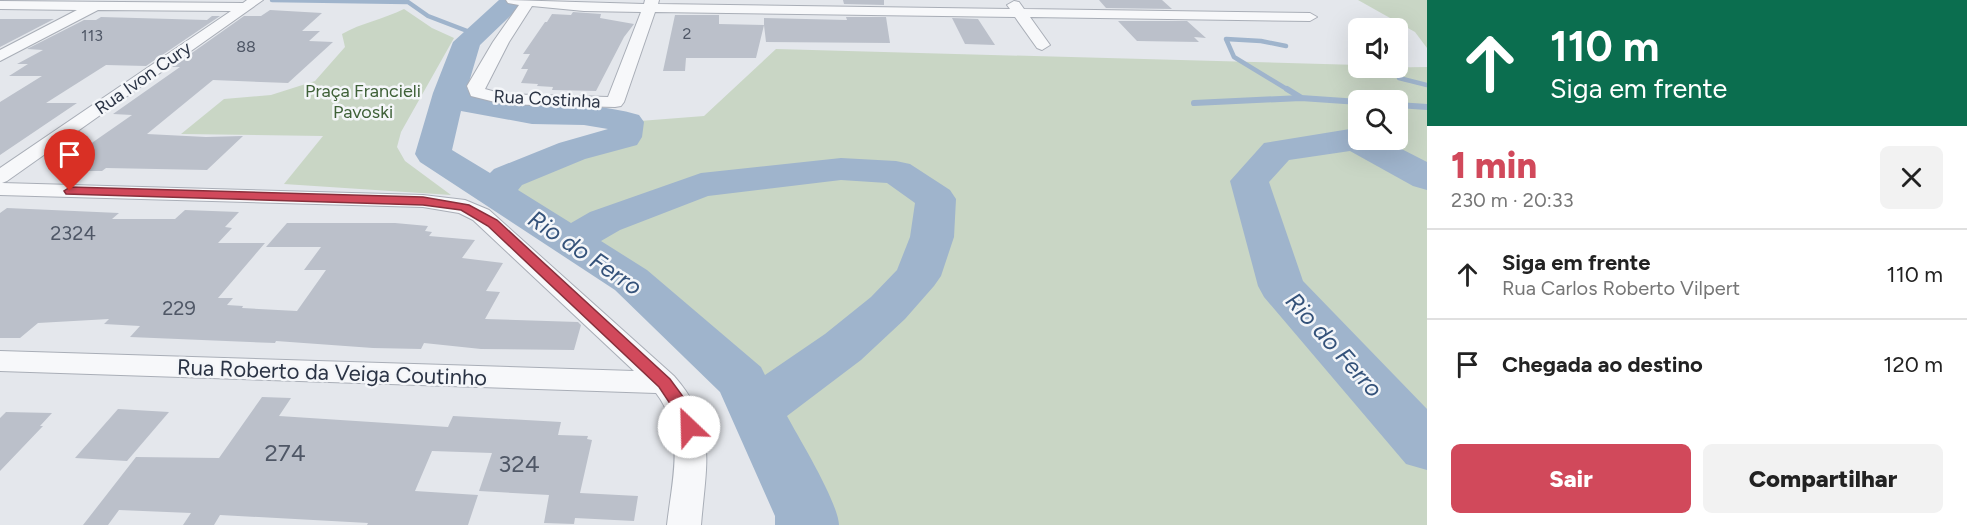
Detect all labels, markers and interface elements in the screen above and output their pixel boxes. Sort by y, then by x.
map controls [1348,18,1408,150]
button: sound [1348,18,1408,78]
text: 110 m [1550,21,1659,72]
house number: 2 [683,24,691,43]
icon: ahead [1451,24,1529,102]
house number: 113 [81,26,103,45]
street label: Rua Ivon Cury [91,36,196,119]
house number: 88 [236,37,256,56]
text: Siga em frente [1550,72,1727,105]
park label: Praça Francieli Pavoski [305,80,421,123]
street label: Rua Costinha [493,85,601,113]
button: search [1348,90,1408,150]
pin [44,129,95,191]
icon: arrive [53,138,86,171]
text: 1 min [1451,144,1537,187]
button: close [1880,146,1943,209]
text: 230 m · 20:33 [1451,188,1574,212]
water label: Rio do Ferro [523,204,648,301]
house number: 2324 [50,221,96,245]
text: Siga em frente [1502,249,1650,276]
icon: ahead [1451,258,1484,291]
text: 110 m [1887,261,1943,288]
text: Rua Carlos Roberto Vilpert [1502,276,1740,300]
water label: Rio do Ferro [1280,286,1389,403]
house number: 229 [162,296,196,320]
icon: arrive [1451,348,1484,381]
text: Chegada ao destino [1502,351,1703,378]
text: 120 m [1883,351,1943,378]
street label: Rua Roberto da Veiga Coutinho [176,354,487,391]
position arrow [657,395,721,459]
house number: 274 [264,438,306,467]
button: Sair [1451,444,1691,513]
button: Compartilhar [1703,444,1943,513]
house number: 324 [498,449,540,478]

